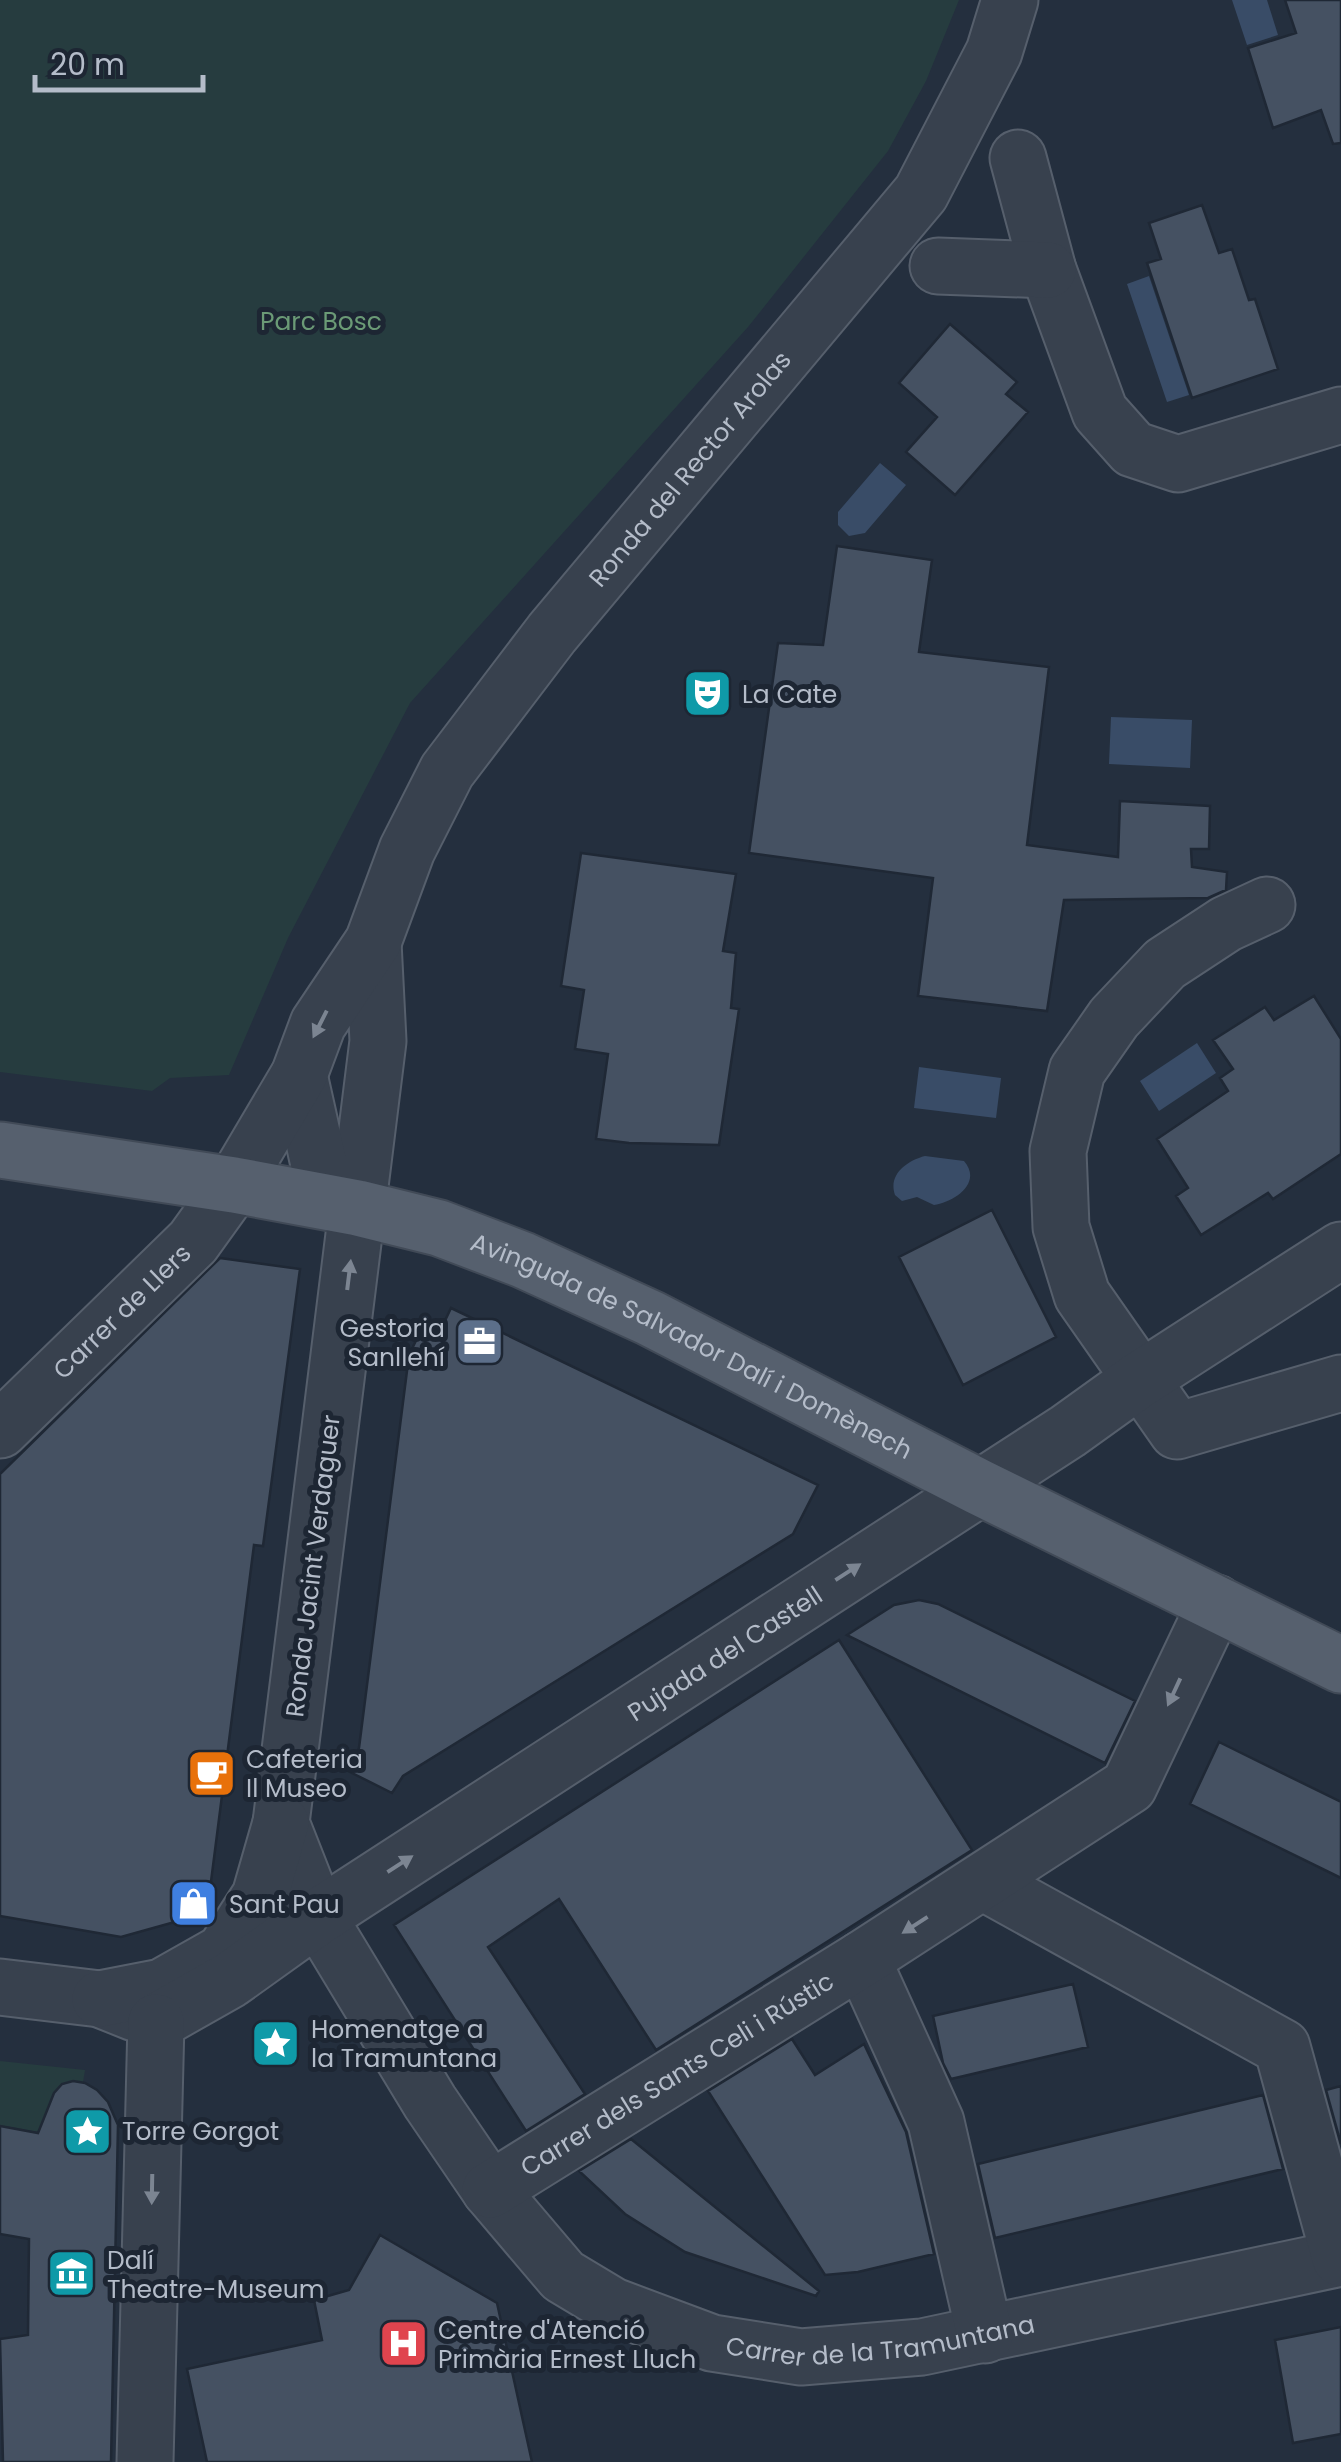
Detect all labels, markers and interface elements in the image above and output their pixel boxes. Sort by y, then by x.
scale bar [35,30,202,92]
text: 20 m [50,43,125,86]
park label: Parc Bosc [260,304,382,339]
street label: Ronda del Rector Arolas [580,343,799,594]
theatre icon: La Cate [681,668,733,720]
place label: La Cate [742,677,837,712]
one-way arrow [312,1009,329,1038]
street label: Avinguda de Salvador Dalí i Domènech [466,1224,919,1467]
street label: Carrer de Llers [45,1236,199,1387]
one-way arrow [341,1259,357,1290]
place label: Gestoria Sanllehí [340,1311,445,1375]
office icon: Gestoria Sanllehí [454,1316,506,1368]
street label: Ronda Jacint Verdaguer [277,1413,349,1719]
one-way arrow [834,1564,862,1582]
street label: Pujada del Castell [621,1577,829,1729]
one-way arrow [1166,1677,1183,1706]
place label: Cafeteria Il Museo [246,1742,363,1806]
cafe icon: Cafeteria Il Museo [185,1747,237,1799]
one-way arrow [386,1855,413,1873]
shop icon: Sant Pau [168,1878,220,1930]
place label: Sant Pau [229,1887,340,1922]
one-way arrow [902,1916,929,1934]
street label: Carrer dels Sants Celi i Rústic [514,1963,840,2184]
place label: Homenatge a la Tramuntana [311,2012,497,2076]
place icon: Homenatge a la Tramuntana [250,2017,302,2069]
place icon: Torre Gorgot [61,2105,113,2157]
place label: Torre Gorgot [122,2114,279,2149]
one-way arrow [144,2174,160,2206]
place label: Dalí Theatre-Museum [107,2243,324,2307]
museum icon: Dalí Theatre-Museum [46,2248,98,2300]
street label: Carrer de la Tramuntana [724,2306,1038,2375]
place label: Centre d'Atenció Primària Ernest Lluch [438,2313,696,2377]
hospital icon: Centre d'Atenció Primària Ernest Lluch [377,2318,429,2370]

